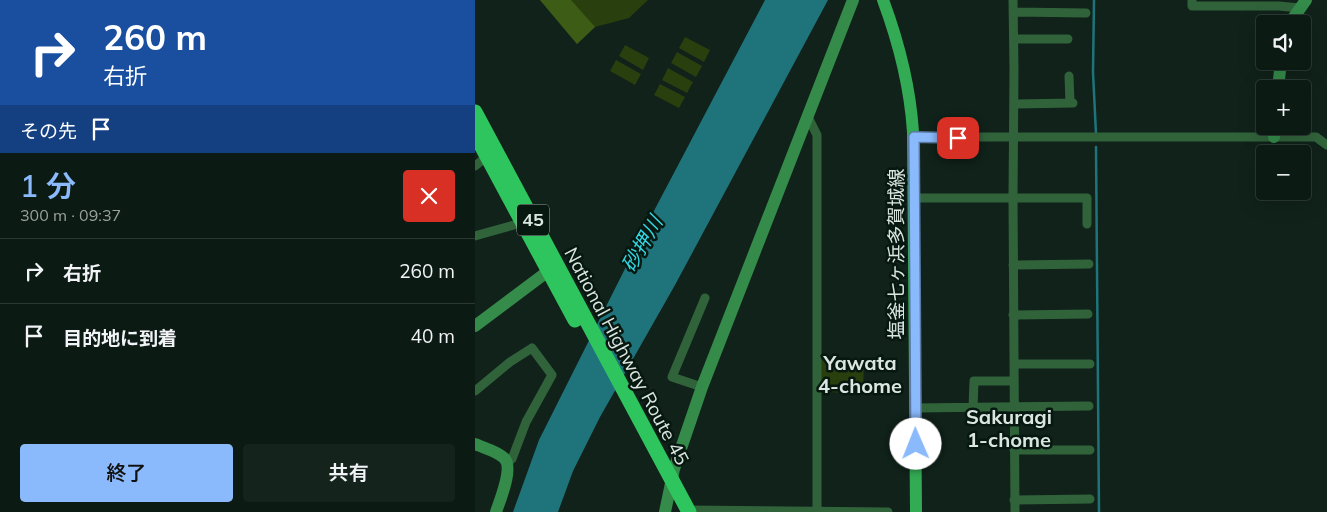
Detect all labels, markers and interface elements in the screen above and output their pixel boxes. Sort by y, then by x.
text: 260 m [103,15,207,59]
map controls [1256,15,1311,200]
button: sound [1256,15,1311,70]
icon: right [20,20,85,85]
text: 右折 [103,62,147,90]
button: + [1256,80,1311,135]
icon: arrive [87,115,115,143]
pin [937,117,979,159]
text: その先 [20,119,77,143]
icon: arrive [944,124,972,152]
button: − [1256,145,1311,200]
text: 1 分 [20,167,76,205]
street label: 塩釜七ヶ浜多賀城線 [884,168,908,340]
button: close [403,170,455,222]
road number: 45 [517,204,549,236]
text: 300 m · 09:37 [20,205,121,225]
water label: 砂押川 [616,210,668,276]
street label: National Highway Route 45 [559,243,695,469]
icon: right [20,257,48,285]
text: 260 m [399,259,455,283]
text: 右折 [63,261,101,285]
icon: arrive [20,322,48,350]
text: 40 m [411,324,455,348]
text: 目的地に到着 [63,326,177,350]
district label: Yawata 4-chome [818,350,902,398]
district label: Sakuragi 1-chome [966,404,1052,452]
position arrow [889,417,941,469]
button: 終了 [20,444,233,502]
button: 共有 [243,444,455,502]

